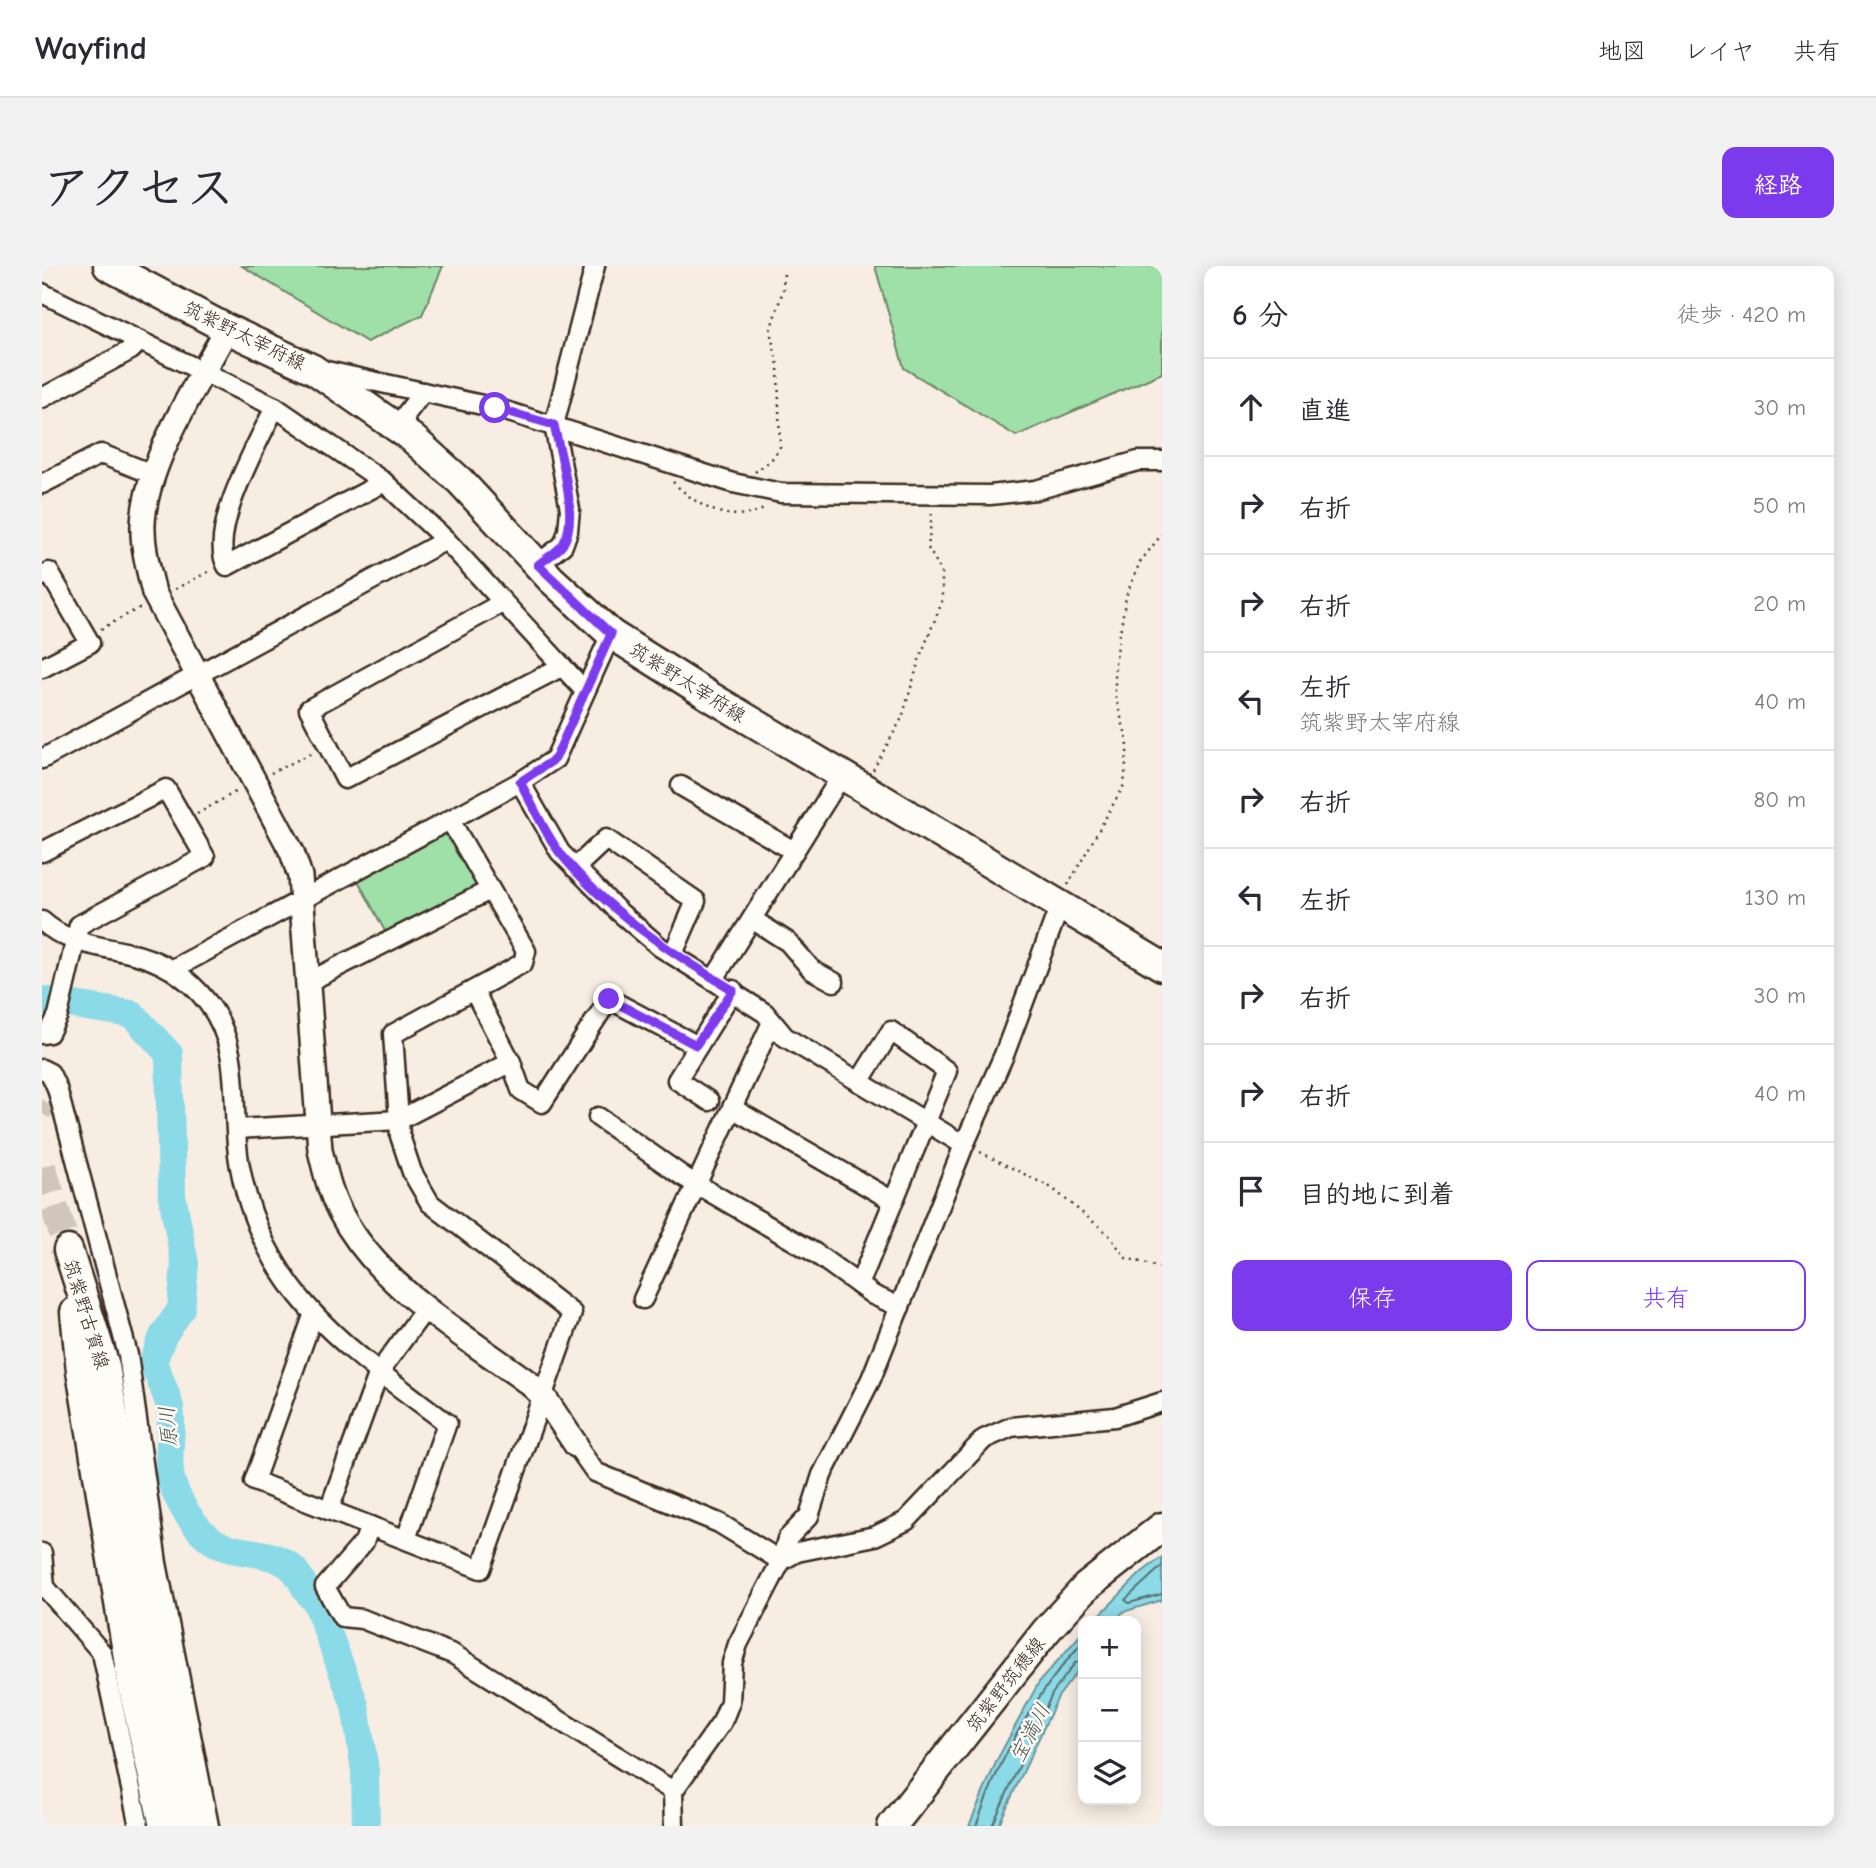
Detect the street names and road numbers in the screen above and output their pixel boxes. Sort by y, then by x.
street label: 筑紫野太宰府線 [180,297,309,375]
street label: 筑紫野太宰府線 [625,638,750,727]
street label: 筑紫野古賀線 [59,1257,113,1372]
street label: 筑紫野筑穂線 [962,1633,1050,1736]

